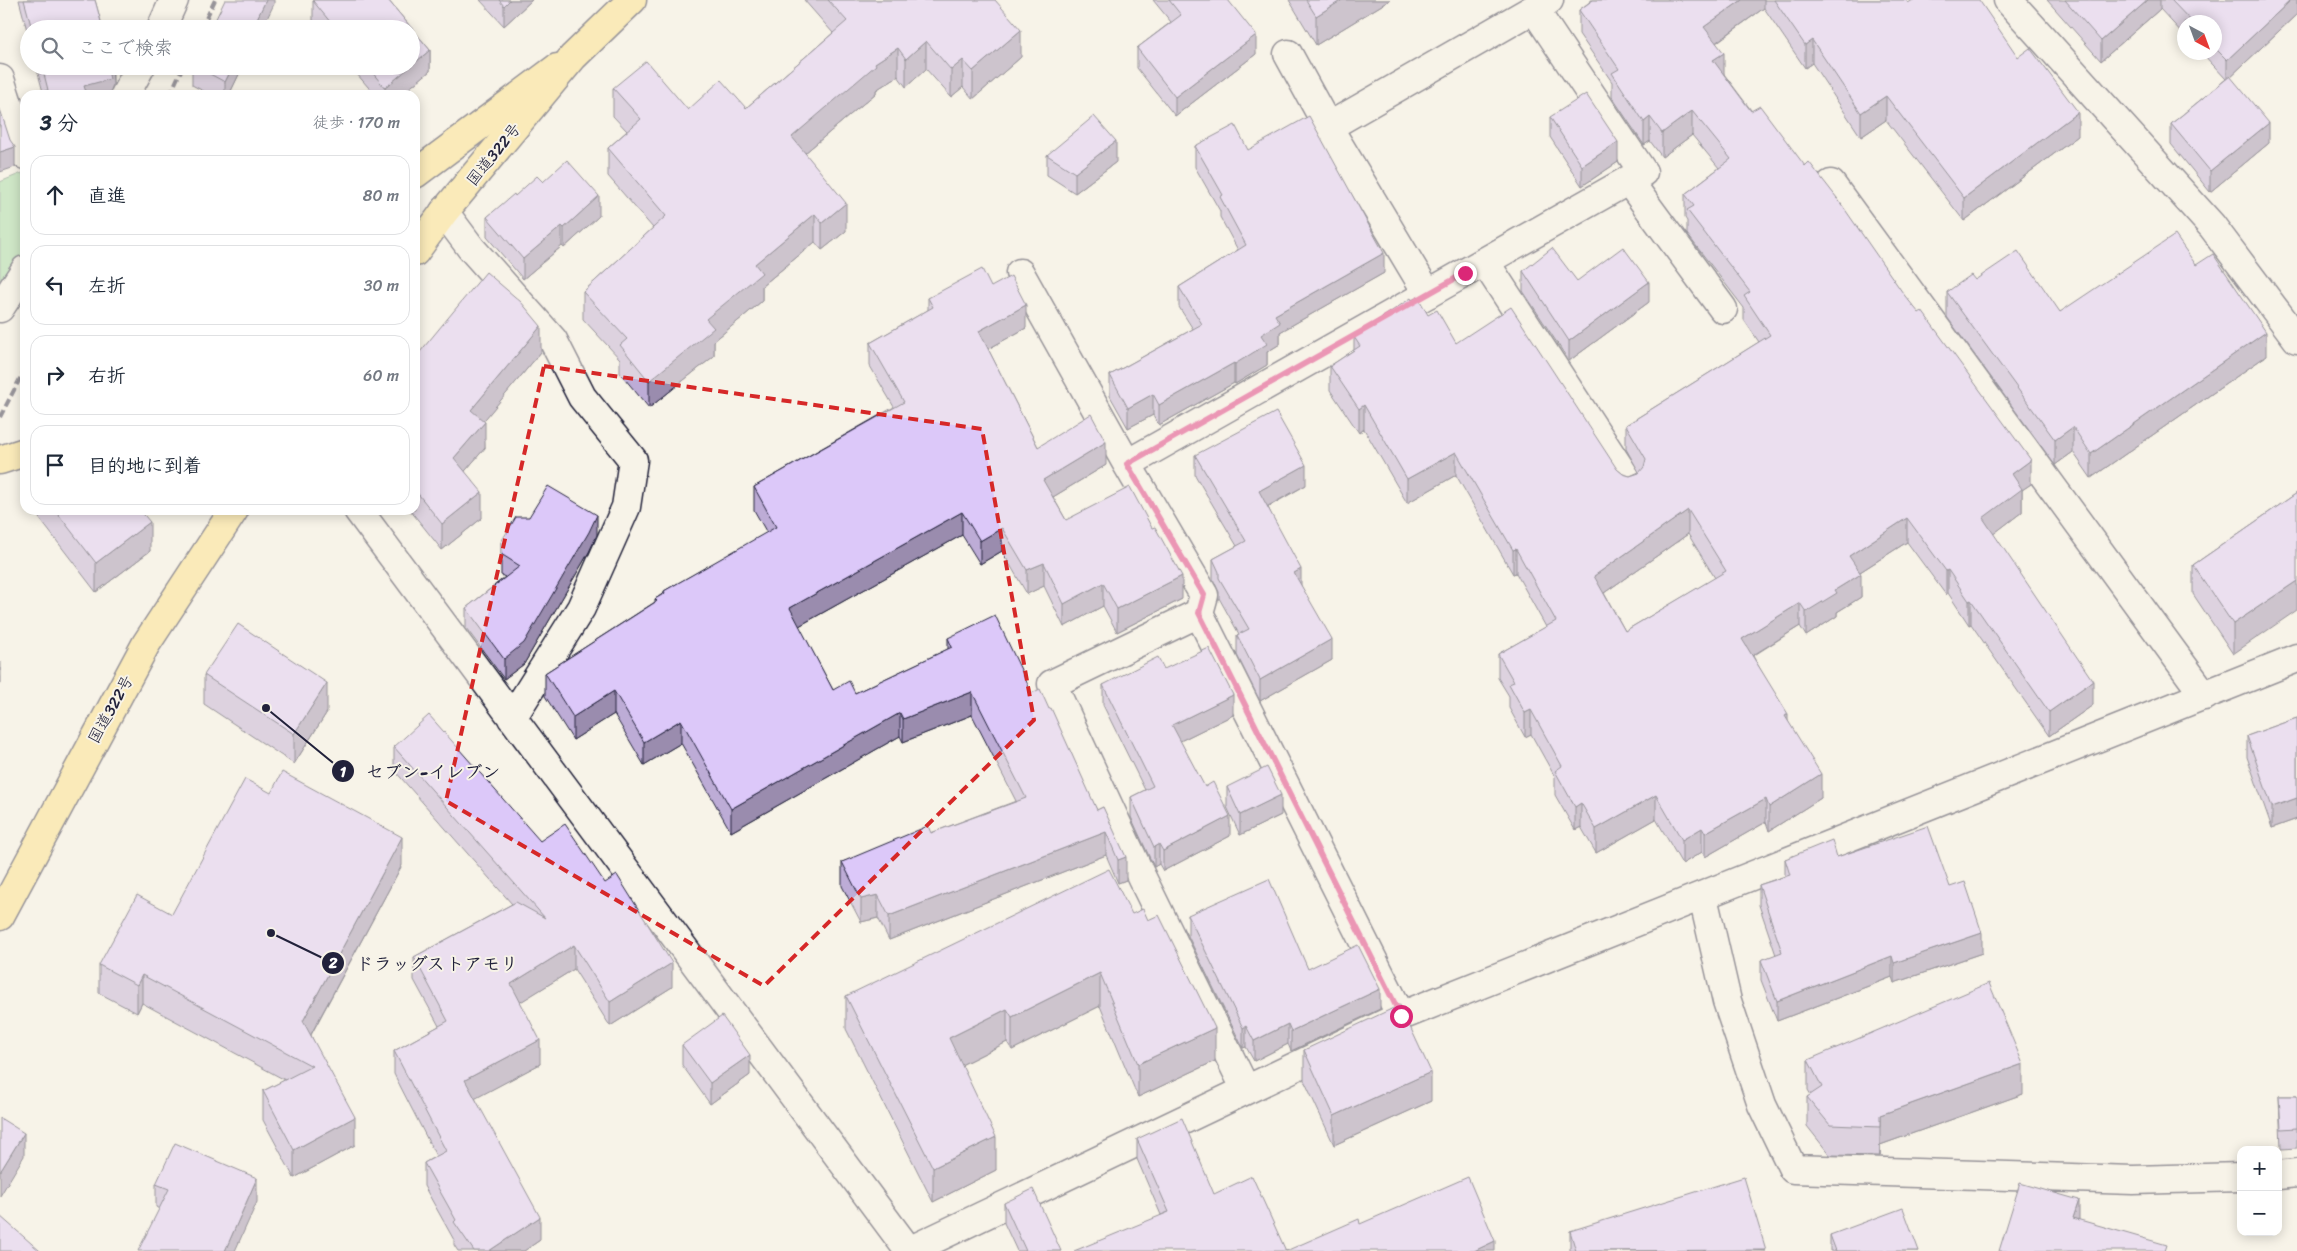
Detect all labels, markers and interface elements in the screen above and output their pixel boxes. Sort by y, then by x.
north arrow [2177,15,2222,60]
search box [20,20,420,75]
text: ここで検索 [78,31,173,64]
icon: search [38,34,66,62]
text: 3 分 [40,104,78,142]
text: 徒歩 · 170 m [313,108,400,137]
street label: 国道322号 [458,116,528,193]
text: 直進 [88,179,126,212]
icon: ahead [41,181,69,209]
text: 80 m [363,181,399,210]
route end [1454,262,1477,285]
text: 左折 [88,269,126,302]
icon: left [41,271,69,299]
text: 30 m [364,271,399,300]
text: 右折 [88,359,126,392]
icon: right [41,361,69,389]
text: 60 m [363,361,399,390]
text: 目的地に到着 [88,449,202,482]
icon: arrive [41,451,69,479]
street label: 国道322号 [80,669,141,749]
callout: セブン-イレブン [331,755,510,788]
text: セブン-イレブン [366,756,500,788]
text: 1 [340,759,347,785]
callout: ドラッグストアモリ [321,947,528,980]
text: ドラッグストアモリ [356,948,518,980]
text: 2 [328,950,338,976]
route start [1390,1005,1413,1028]
map controls [2237,1146,2282,1236]
button: + [2237,1146,2282,1191]
button: − [2237,1191,2282,1236]

